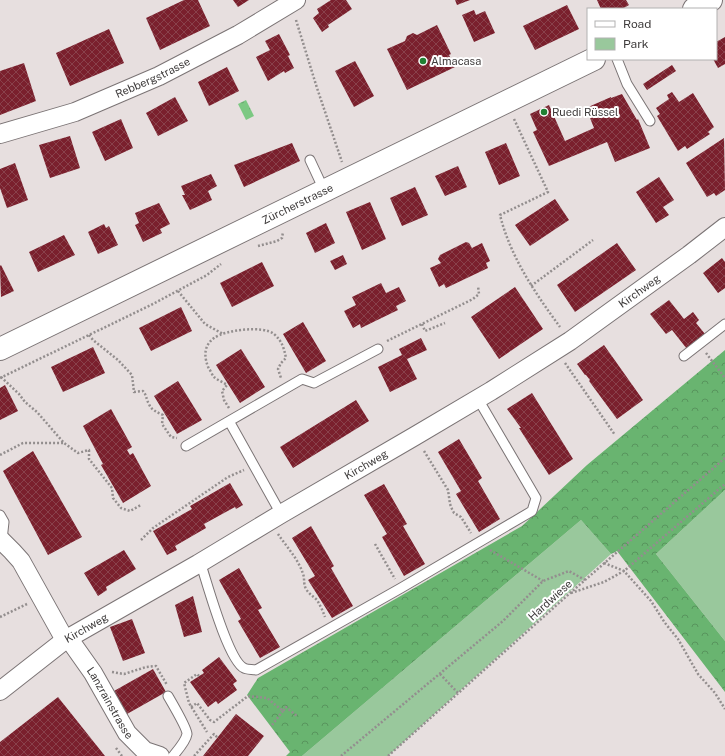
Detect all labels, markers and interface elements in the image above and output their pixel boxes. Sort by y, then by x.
legend [587,8,717,60]
text: Road [623,17,651,31]
text: Park [623,37,649,51]
street label: Rebbergstrasse [113,55,192,100]
place label: Almacasa [431,55,481,67]
marker: Almacasa [418,56,428,66]
place label: Ruedi Rüssel [552,106,618,118]
marker: Ruedi Rüssel [539,107,549,117]
street label: Zürcherstrasse [260,181,335,226]
street label: Kirchweg [616,272,662,310]
street label: Kirchweg [342,447,390,482]
street label: Hardwiese [526,577,574,623]
street label: Kirchweg [62,611,110,645]
street label: Lanzrainstrasse [85,665,135,741]

